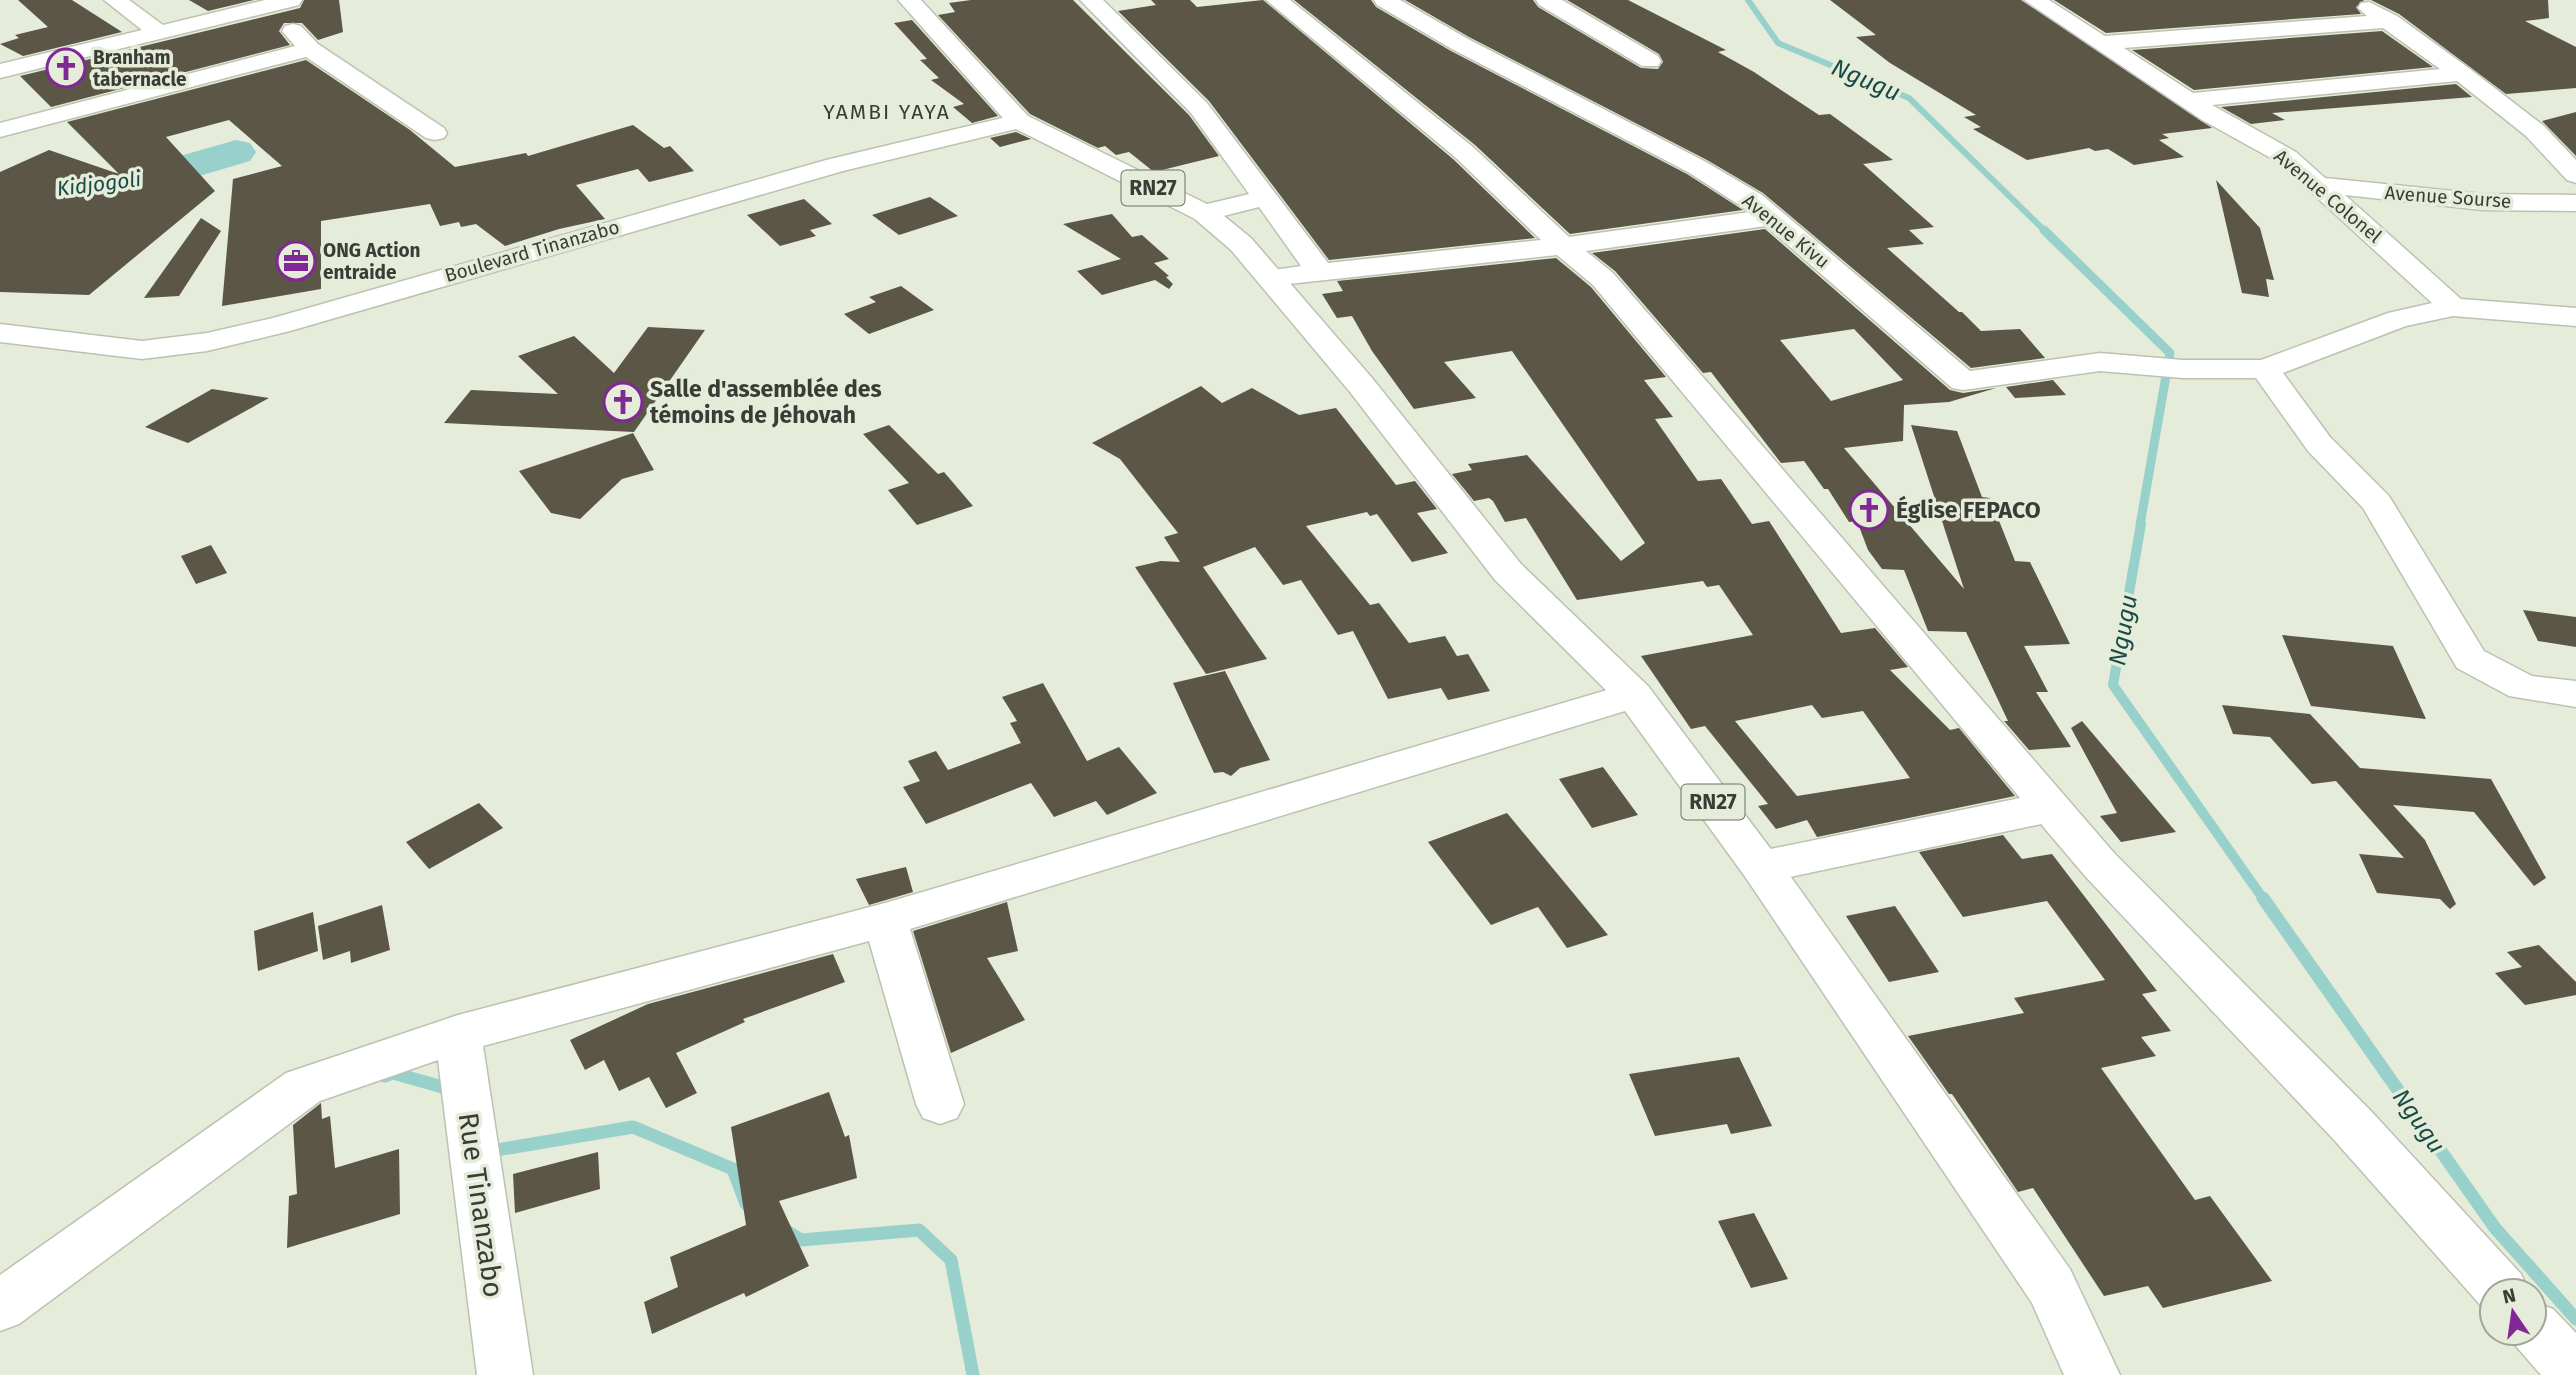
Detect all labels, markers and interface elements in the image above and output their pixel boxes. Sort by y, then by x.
place label: Branham tabernacle [93,46,186,91]
church icon: Branham tabernacle [45,47,87,89]
water label: Ngugu [1828,53,1904,107]
district label: YAMBI YAYA [823,99,951,125]
street label: Avenue Colonel [2270,144,2387,248]
water label: Kidjogoli [55,166,143,202]
road number: RN27 [1122,170,1184,206]
street label: Avenue Sourse [2384,181,2512,213]
street label: Avenue Kivu [1738,189,1834,273]
street label: Boulevard Tinanzabo [442,215,622,287]
place label: ONG Action entraide [323,239,421,284]
office icon: ONG Action entraide [275,240,317,282]
place label: Salle d'assemblée des témoins de Jéhovah [650,375,882,429]
church icon: Salle d'assemblée des témoins de Jéhovah [602,381,644,423]
church icon: Église FEPACO [1848,489,1890,531]
place label: Église FEPACO [1896,495,2041,524]
water label: Ngugu [2103,592,2143,668]
road number: RN27 [1682,784,1744,820]
water label: Ngugu [2387,1084,2451,1158]
street label: Rue Tinanzabo [452,1110,510,1300]
north arrow [2478,1277,2548,1347]
text: N [2501,1283,2518,1309]

